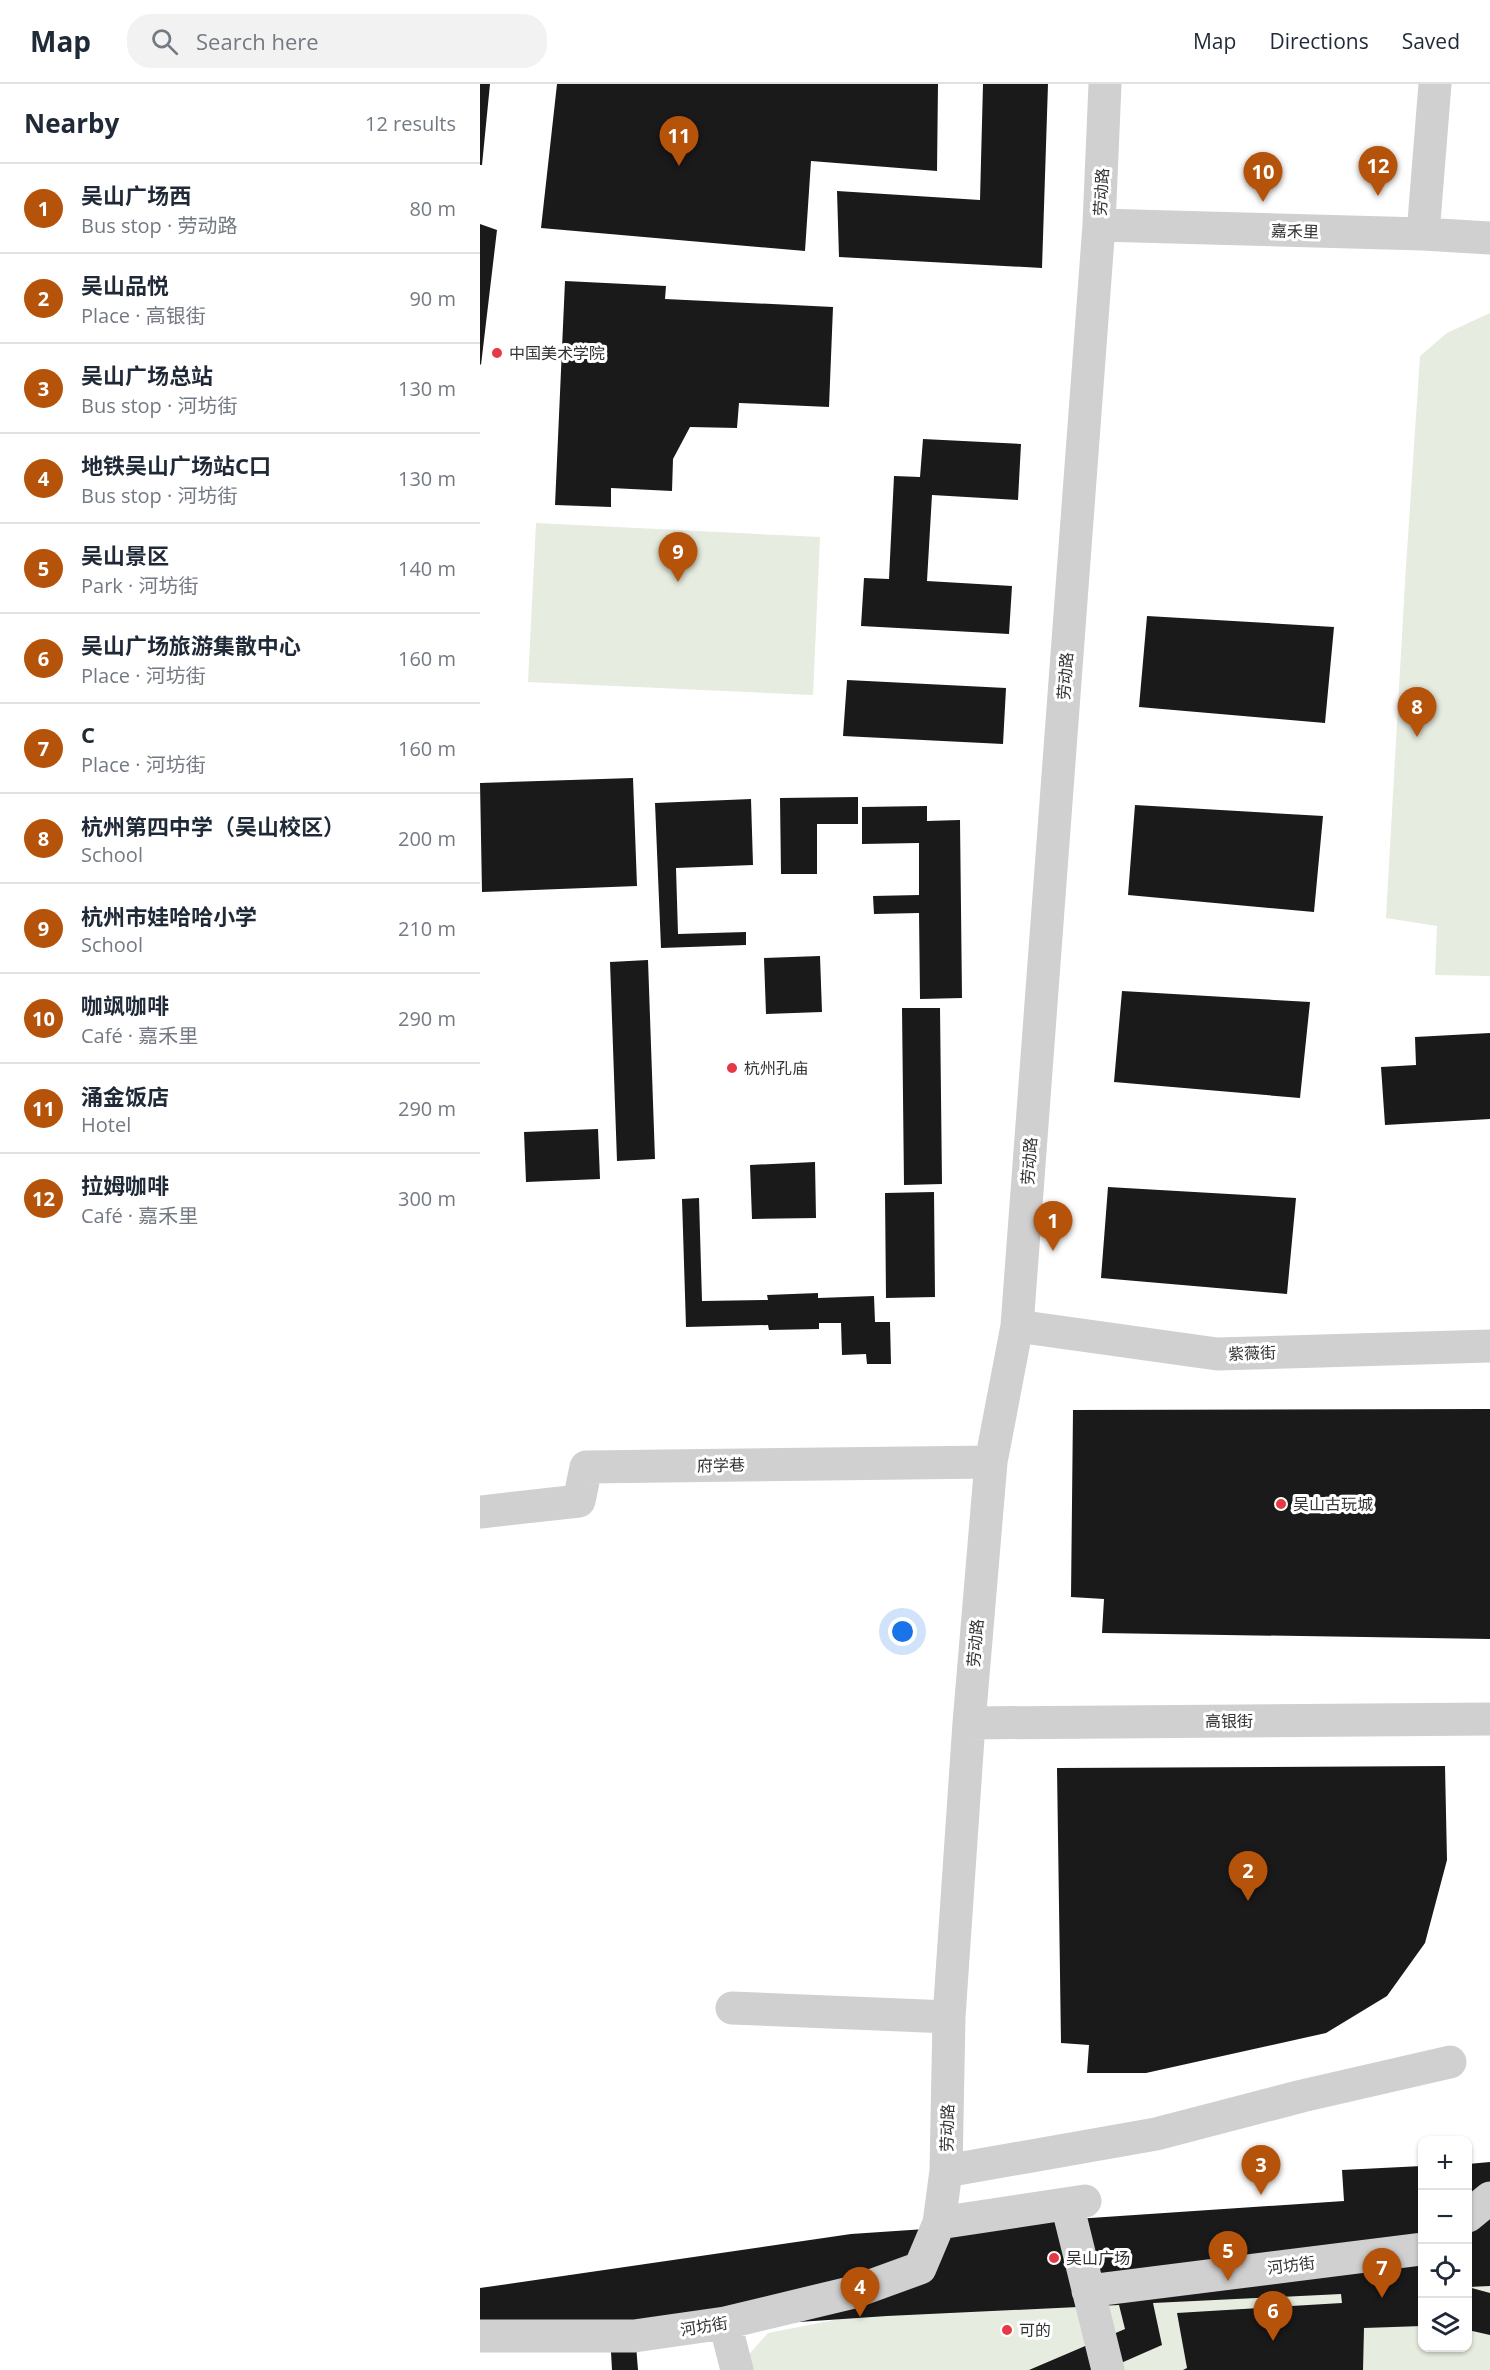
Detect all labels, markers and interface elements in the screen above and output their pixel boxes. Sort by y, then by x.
search box [127,14,547,68]
text: Map [30,22,91,60]
icon: search [148,25,181,58]
text: Search here [196,26,319,56]
text: Map [1193,27,1236,55]
text: Directions [1269,27,1369,55]
text: Saved [1402,27,1460,55]
text: Nearby [24,105,119,141]
text: 12 results [365,110,456,137]
pin: 11 [660,116,698,166]
pin: 12 [1358,147,1398,196]
pin: 10 [1244,152,1282,202]
street label: 劳动路 [1089,167,1113,217]
text: 吴山广场西 [81,180,191,210]
text: 1 [38,195,49,222]
text: 80 m [409,195,456,222]
text: Bus stop · 劳动路 [81,212,237,239]
street label: 嘉禾里 [1271,219,1319,243]
text: 吴山品悦 [81,270,169,300]
text: 2 [38,285,49,312]
text: 90 m [409,285,456,312]
text: Place · 高银街 [81,302,206,329]
place label: 中国美术学院 [509,342,605,364]
marker: 中国美术学院 [490,346,504,360]
text: 吴山广场总站 [81,360,213,390]
text: 3 [38,375,49,402]
text: 130 m [398,375,456,402]
text: Bus stop · 河坊街 [81,392,237,419]
text: 地铁吴山广场站C口 [81,450,271,480]
text: 4 [38,465,49,492]
text: 130 m [398,465,456,492]
text: Bus stop · 河坊街 [81,482,237,509]
pin: 9 [658,532,698,582]
text: 吴山景区 [81,540,169,570]
text: 5 [38,555,49,582]
text: 140 m [398,555,456,582]
text: Park · 河坊街 [81,572,198,599]
text: 吴山广场旅游集散中心 [81,630,301,660]
text: 6 [38,645,49,672]
text: 160 m [398,645,456,672]
street label: 劳动路 [1052,651,1078,701]
text: Place · 河坊街 [81,662,206,689]
pin: 8 [1398,688,1436,737]
text: C [81,719,95,749]
text: 7 [38,735,49,762]
text: 160 m [398,735,456,762]
text: Place · 河坊街 [81,751,206,778]
text: 杭州第四中学（吴山校区） [81,811,345,841]
text: 8 [38,825,49,852]
text: 200 m [398,825,456,852]
text: School [81,841,143,868]
text: 杭州市娃哈哈小学 [81,901,257,931]
text: 9 [38,915,49,942]
text: 210 m [398,915,456,942]
text: School [81,931,143,958]
text: 咖飒咖啡 [81,990,169,1020]
text: 10 [32,1005,55,1032]
text: 290 m [398,1005,456,1032]
text: Café · 嘉禾里 [81,1022,198,1049]
place label: 杭州孔庙 [744,1057,808,1079]
marker: 杭州孔庙 [725,1061,739,1075]
text: 涌金饭店 [81,1081,169,1111]
text: 11 [32,1095,55,1122]
text: 290 m [398,1095,456,1122]
text: Hotel [81,1111,131,1138]
street label: 劳动路 [1016,1136,1042,1186]
text: 拉姆咖啡 [81,1170,169,1200]
text: 12 [32,1185,55,1212]
text: 300 m [398,1185,456,1212]
text: Café · 嘉禾里 [81,1202,198,1229]
pin: 1 [1034,1202,1072,1251]
street label: 紫薇街 [1228,1341,1276,1365]
street label: 府学巷 [697,1454,745,1476]
place label: 吴山古玩城 [1293,1493,1373,1515]
marker: 吴山古玩城 [1274,1497,1288,1511]
your location [888,1617,917,1646]
street label: 劳动路 [962,1618,988,1668]
street label: 高银街 [1205,1710,1253,1732]
pin: 2 [1228,1852,1268,1901]
street label: 劳动路 [936,2104,958,2152]
map controls [1418,2136,1472,2352]
button: + [1418,2136,1472,2190]
pin: 3 [1242,2146,1280,2195]
button: − [1418,2190,1472,2244]
pin: 5 [1208,2232,1248,2281]
button: locate [1418,2244,1472,2298]
place label: 吴山广场 [1066,2247,1130,2269]
pin: 7 [1362,2248,1402,2298]
marker: 吴山广场 [1047,2251,1061,2265]
street label: 河坊街 [1266,2251,1316,2279]
pin: 4 [840,2268,880,2317]
pin: 6 [1254,2292,1292,2341]
button: layers [1418,2298,1472,2352]
street label: 河坊街 [679,2311,729,2341]
place label: 可的 [1019,2319,1051,2341]
marker: 可的 [1000,2323,1014,2337]

